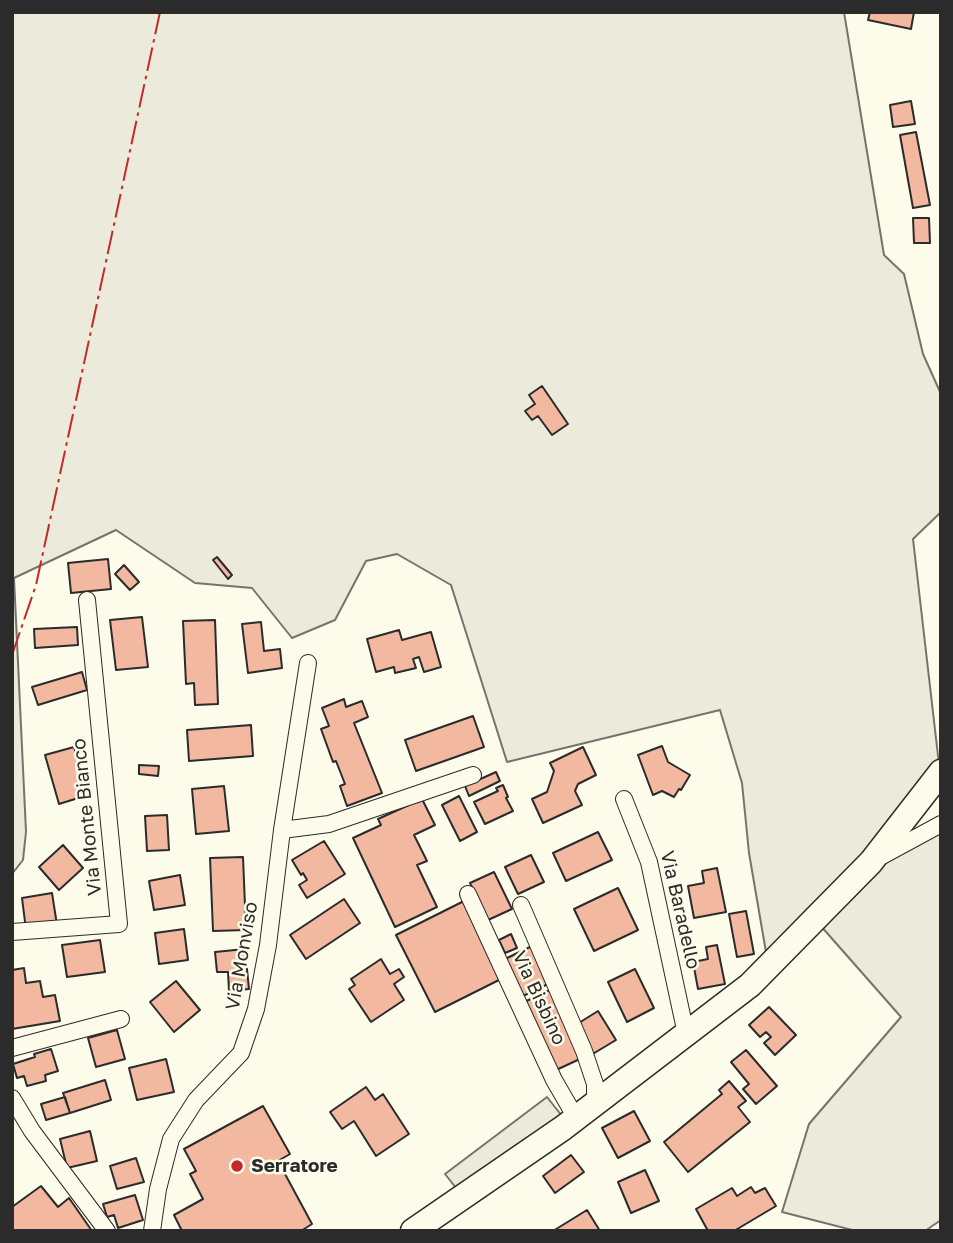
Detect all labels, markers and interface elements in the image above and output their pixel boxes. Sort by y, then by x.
street label: Via Monte Bianco [67,737,107,897]
street label: Via Baradello [655,849,705,971]
street label: Via Monviso [221,900,263,1012]
street label: Via Bisbino [507,947,571,1049]
place label: Serratore [251,1155,338,1177]
marker: Serratore [229,1158,245,1174]

